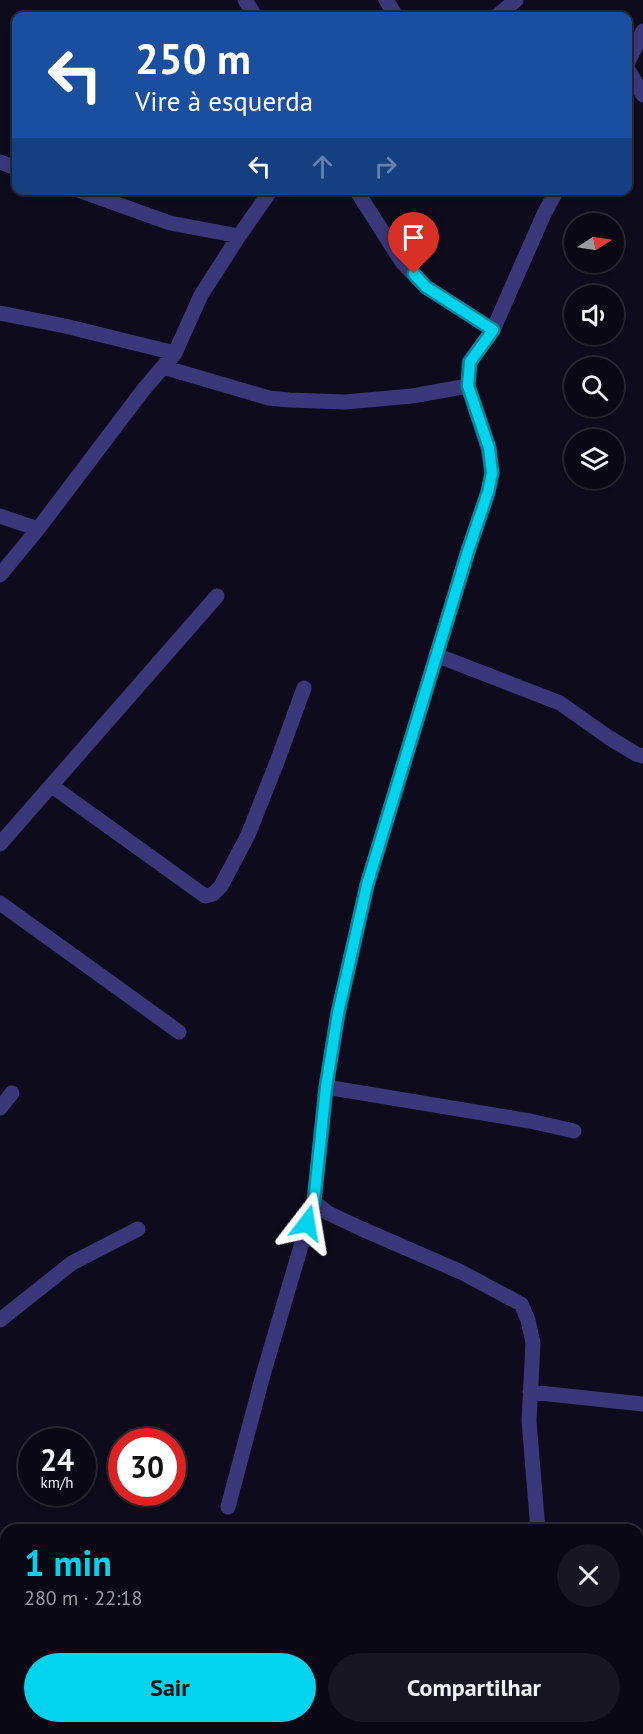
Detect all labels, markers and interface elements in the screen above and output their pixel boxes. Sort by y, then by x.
text: 250 m [135,31,251,86]
icon: left [36,36,114,114]
text: Vire à esquerda [135,84,313,118]
icon: left [243,150,276,183]
icon: ahead [306,150,339,183]
icon: right [369,150,402,183]
pin [388,212,439,274]
north arrow [564,213,624,273]
map controls [564,213,624,489]
icon: arrive [397,221,430,254]
button: sound [564,285,624,345]
button: search [564,357,624,417]
button: layers [564,429,624,489]
position arrow [275,1191,339,1255]
speed limit sign: 30 [108,1428,186,1506]
text: 24 [40,1440,74,1479]
text: km/h [41,1473,73,1492]
text: 1 min [24,1539,112,1586]
button: close [557,1544,620,1607]
text: 280 m · 22:18 [24,1585,142,1611]
button: Sair [24,1653,316,1722]
button: Compartilhar [328,1653,620,1722]

